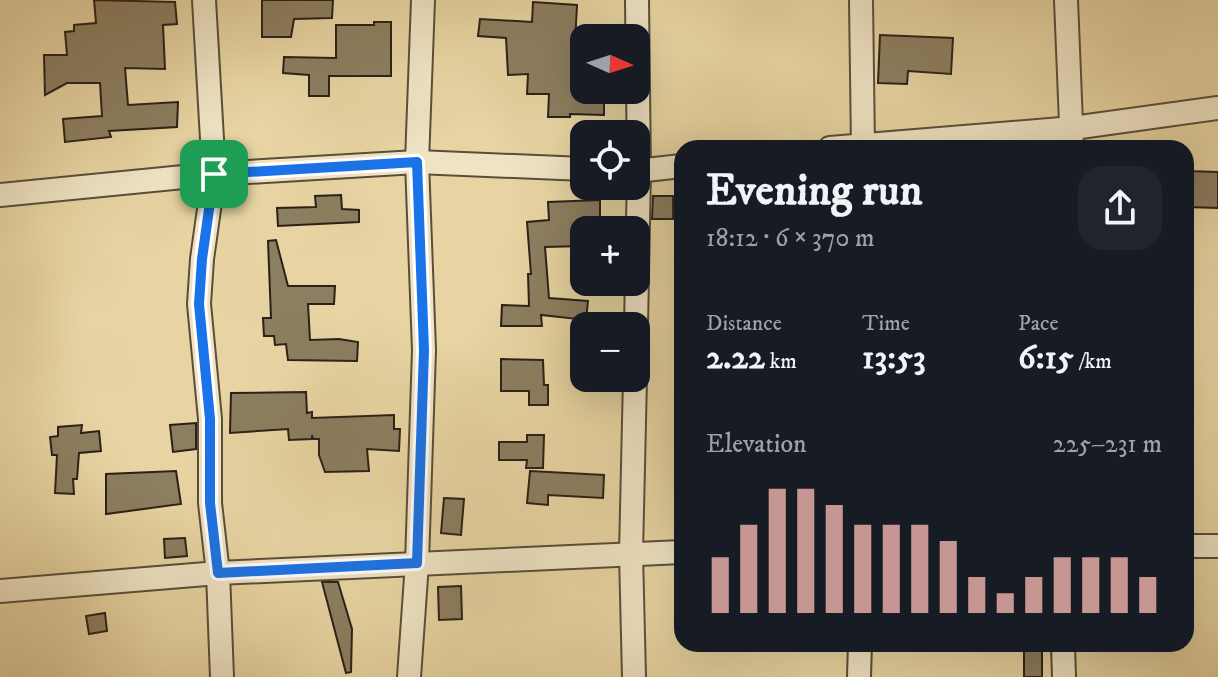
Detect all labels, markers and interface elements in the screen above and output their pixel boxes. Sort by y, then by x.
north arrow [570,24,650,104]
map controls [570,24,650,392]
button: locate [570,120,650,200]
pin [180,140,248,208]
icon: arrive [192,152,236,196]
text: Evening run [706,164,923,219]
button: share [1078,166,1162,250]
button: + [570,216,650,296]
text: 18:12 · 6 × 370 m [706,222,875,255]
text: Distance [706,310,782,337]
text: Time [862,310,910,337]
text: Pace [1018,310,1059,337]
button: − [570,312,650,392]
text: 2.22 [706,337,765,379]
text: 13:53 [862,337,926,379]
text: 6:15 [1018,337,1074,379]
text: km [765,348,797,375]
text: /km [1074,348,1112,375]
text: Elevation [706,428,807,461]
text: 225–231 m [1053,428,1162,461]

